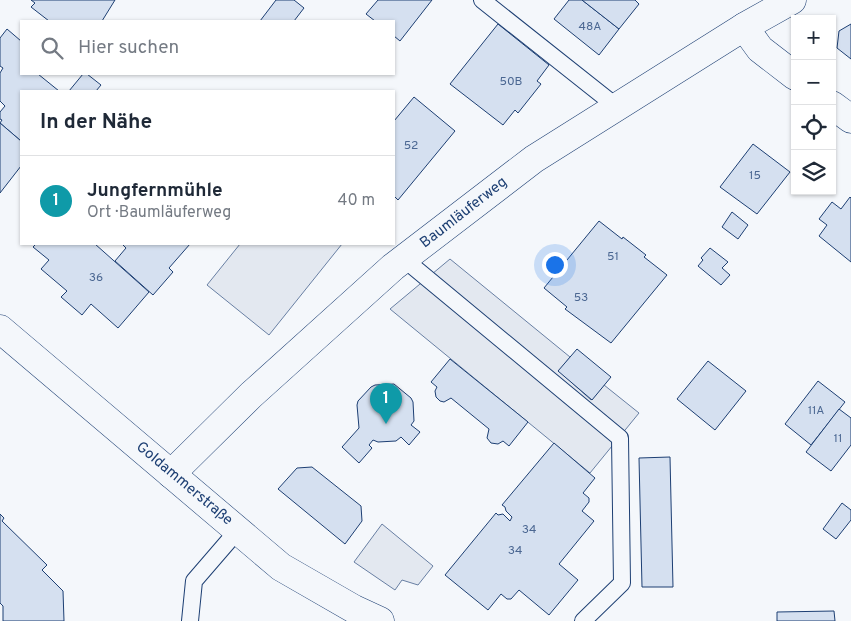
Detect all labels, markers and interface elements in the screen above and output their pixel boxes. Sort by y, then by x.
map controls [791,15,836,195]
button: + [791,15,836,60]
house number: 48A [579,19,601,35]
search box [20,20,395,75]
icon: search [38,34,66,62]
text: Hier suchen [78,36,179,60]
button: − [791,60,836,105]
house number: 50B [499,74,523,90]
button: locate [791,105,836,150]
text: In der Nähe [40,109,152,136]
house number: 52 [404,138,418,154]
button: layers [791,150,836,195]
house number: 15 [749,168,761,184]
street label: Baumläuferweg [417,173,511,253]
text: Jungfernmühle [87,179,223,203]
text: 1 [53,191,59,211]
text: 40 m [337,191,375,211]
text: Ort · Baumläuferweg [87,203,231,223]
house number: 51 [607,249,619,265]
your location [542,252,568,278]
house number: 36 [89,270,103,286]
house number: 53 [574,290,588,306]
pin: 1 [370,383,402,424]
house number: 11A [808,403,824,419]
house number: 11 [834,431,842,447]
street label: Goldammerstraße [132,438,236,530]
house number: 34 [522,522,536,538]
house number: 34 [508,543,522,559]

